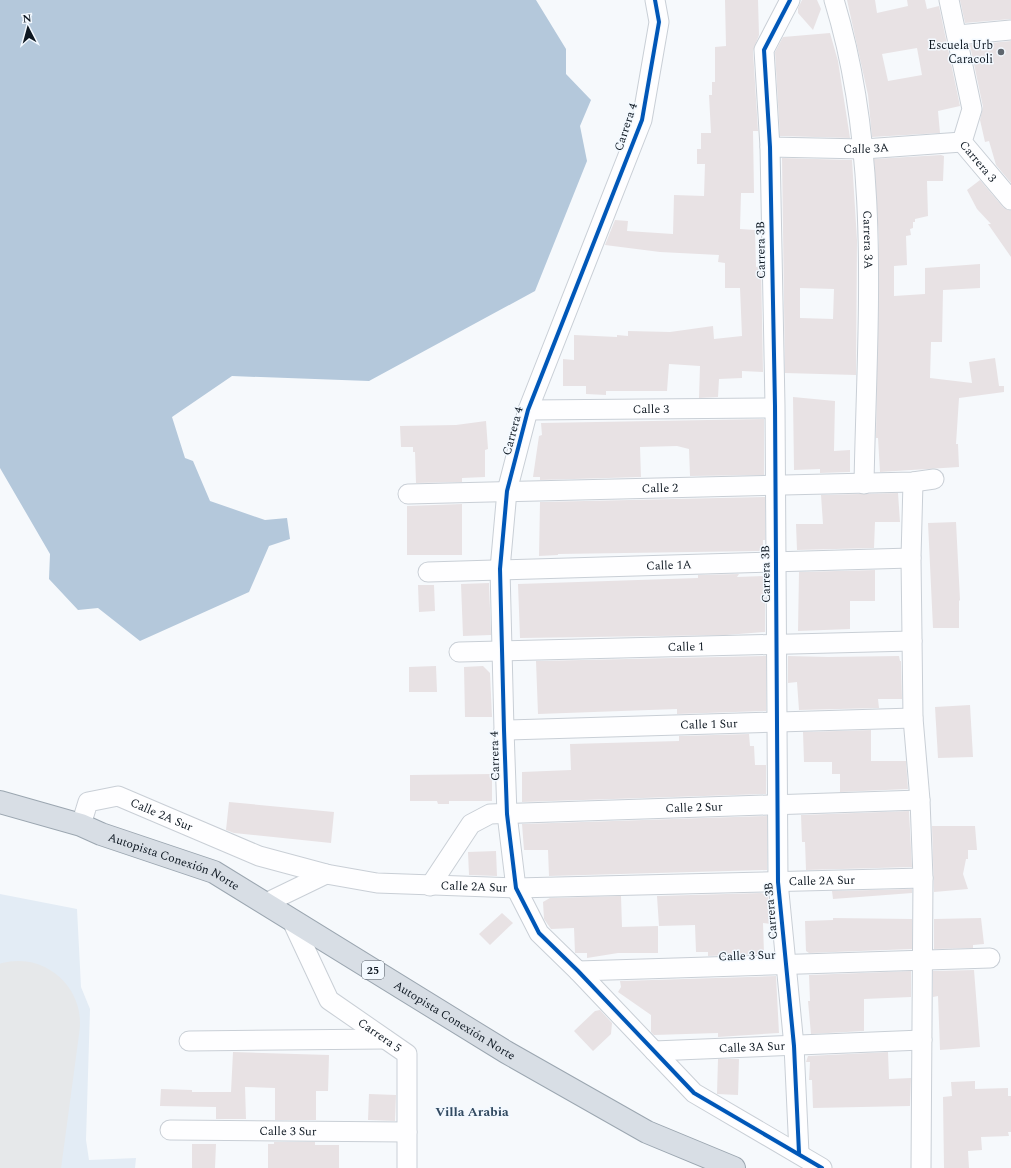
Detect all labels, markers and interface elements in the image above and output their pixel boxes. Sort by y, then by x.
north arrow [8,8,48,48]
text: N [22,10,32,27]
place label: Escuela Urb Caracoli [928,36,993,69]
marker: Escuela Urb Caracoli [996,47,1006,57]
street label: Carrera 4 [609,100,643,154]
street label: Carrera 3 [955,136,1002,186]
street label: Calle 3A [843,138,889,159]
street label: Carrera 3A [858,210,878,269]
street label: Carrera 3B [751,221,771,279]
street label: Calle 3 [633,399,669,419]
street label: Carrera 4 [497,405,529,457]
street label: Calle 2 [641,478,678,498]
street label: Carrera 3B [756,545,776,603]
street label: Calle 1A [646,555,692,575]
street label: Calle 1 [667,637,704,656]
street label: Calle 1 Sur [680,714,738,734]
street label: Carrera 4 [485,731,505,781]
street label: Calle 2A Sur [127,793,196,836]
street label: Calle 2 Sur [665,797,723,818]
street label: Autopista Conexión Norte [105,827,244,895]
street label: Calle 2A Sur [788,870,855,891]
street label: Calle 2A Sur [440,876,508,897]
street label: Carrera 3B [759,881,783,941]
street label: Calle 3 Sur [718,945,776,966]
road number: 25 [362,961,384,979]
street label: Autopista Conexión Norte [390,975,519,1065]
street label: Carrera 5 [354,1013,406,1057]
street label: Calle 3A Sur [718,1036,786,1058]
district label: Villa Arabia [435,1102,509,1122]
street label: Calle 3 Sur [259,1121,317,1141]

